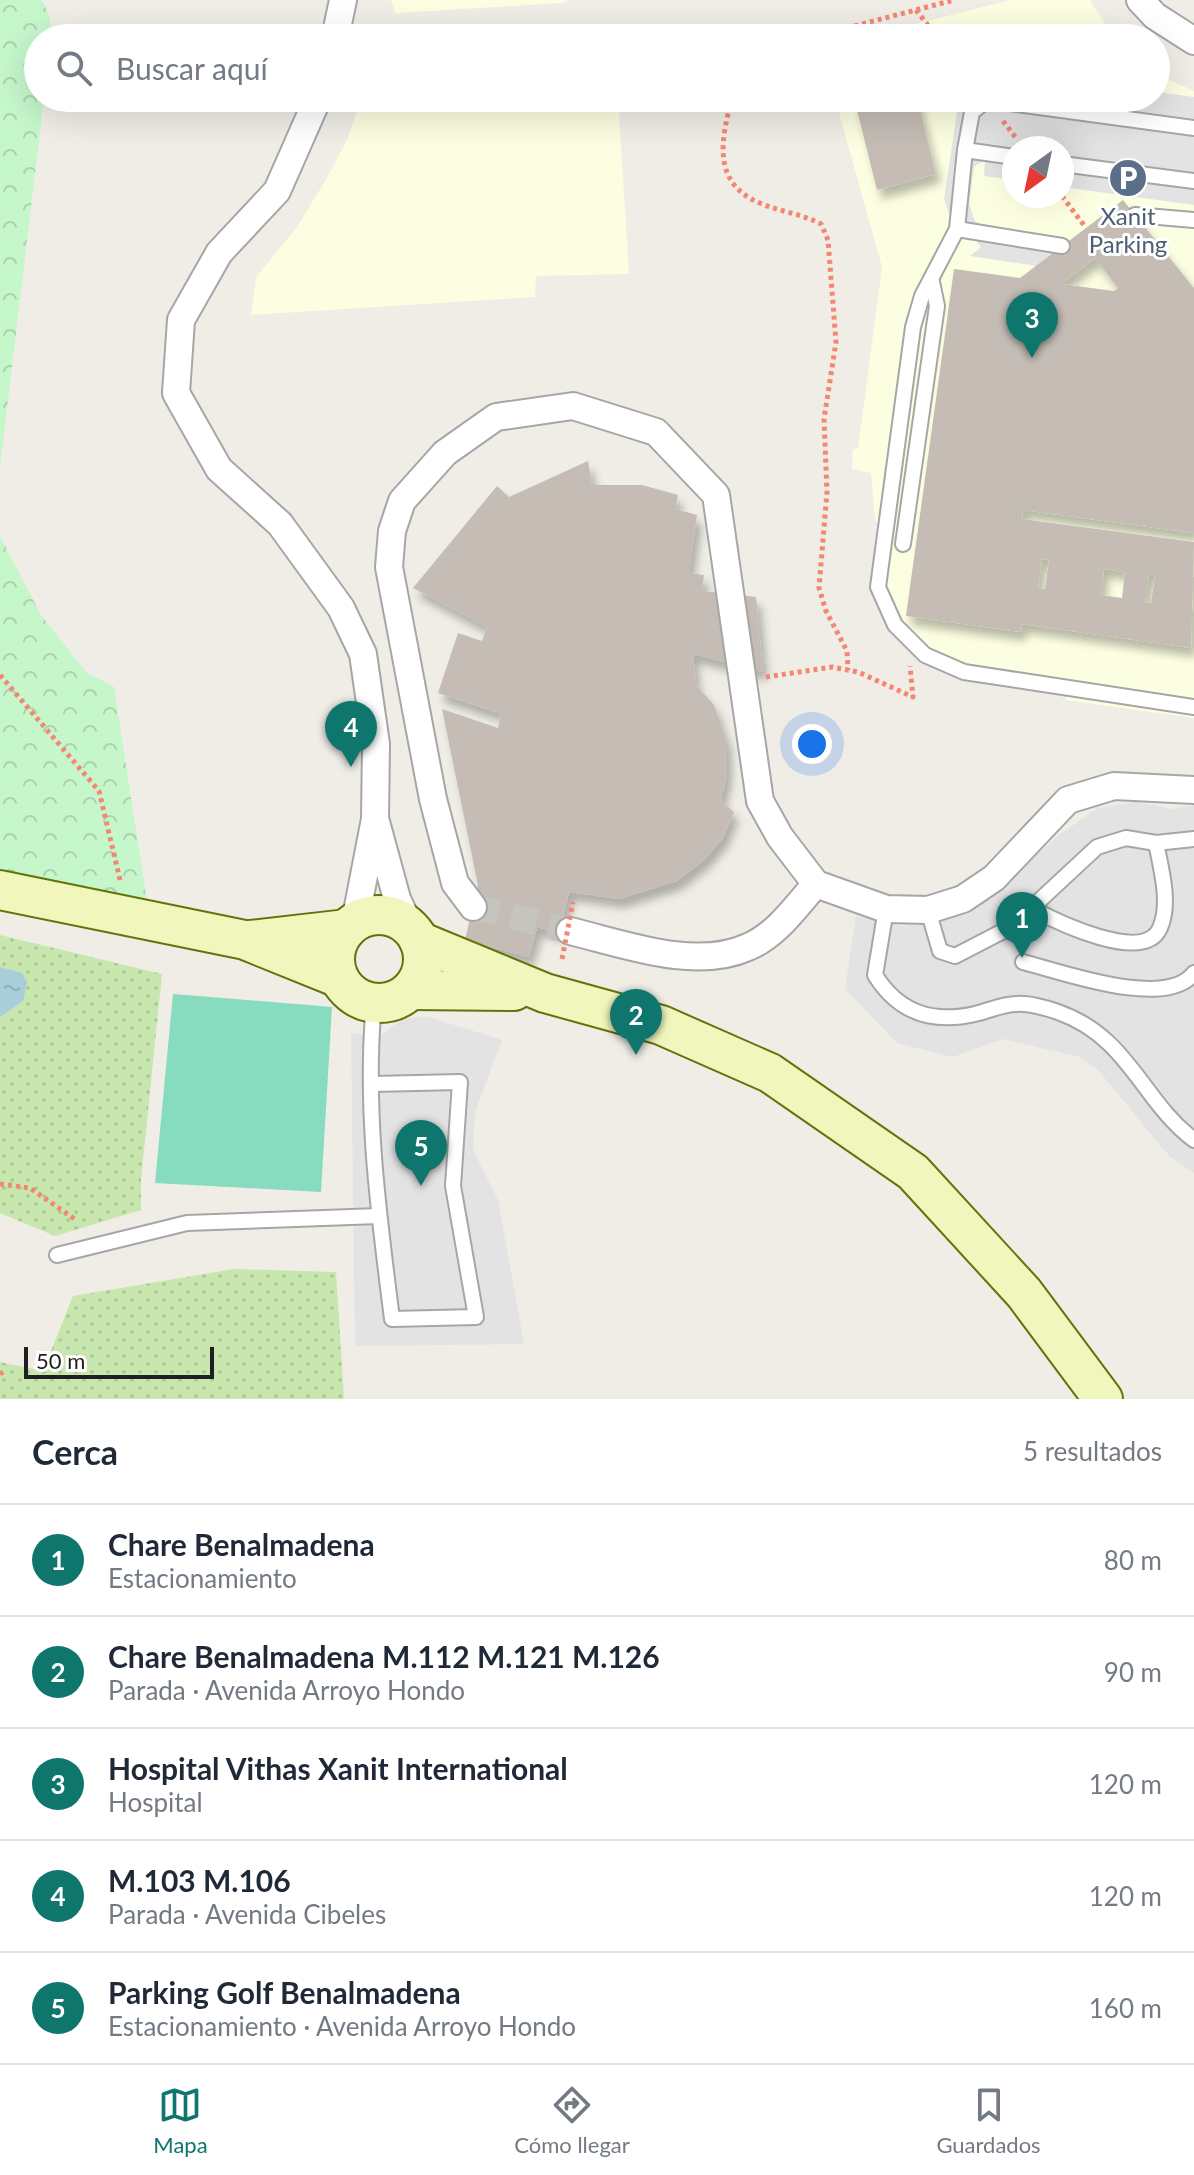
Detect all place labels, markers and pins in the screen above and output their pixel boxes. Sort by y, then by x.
parking icon: Xanit Parking [1107,157,1149,199]
place label: Xanit Parking [1089,201,1167,258]
pin: 3 [1006,292,1058,358]
pin: 4 [325,701,377,767]
pin: 1 [996,892,1048,958]
pin: 2 [610,989,662,1055]
pin: 5 [395,1120,447,1186]

